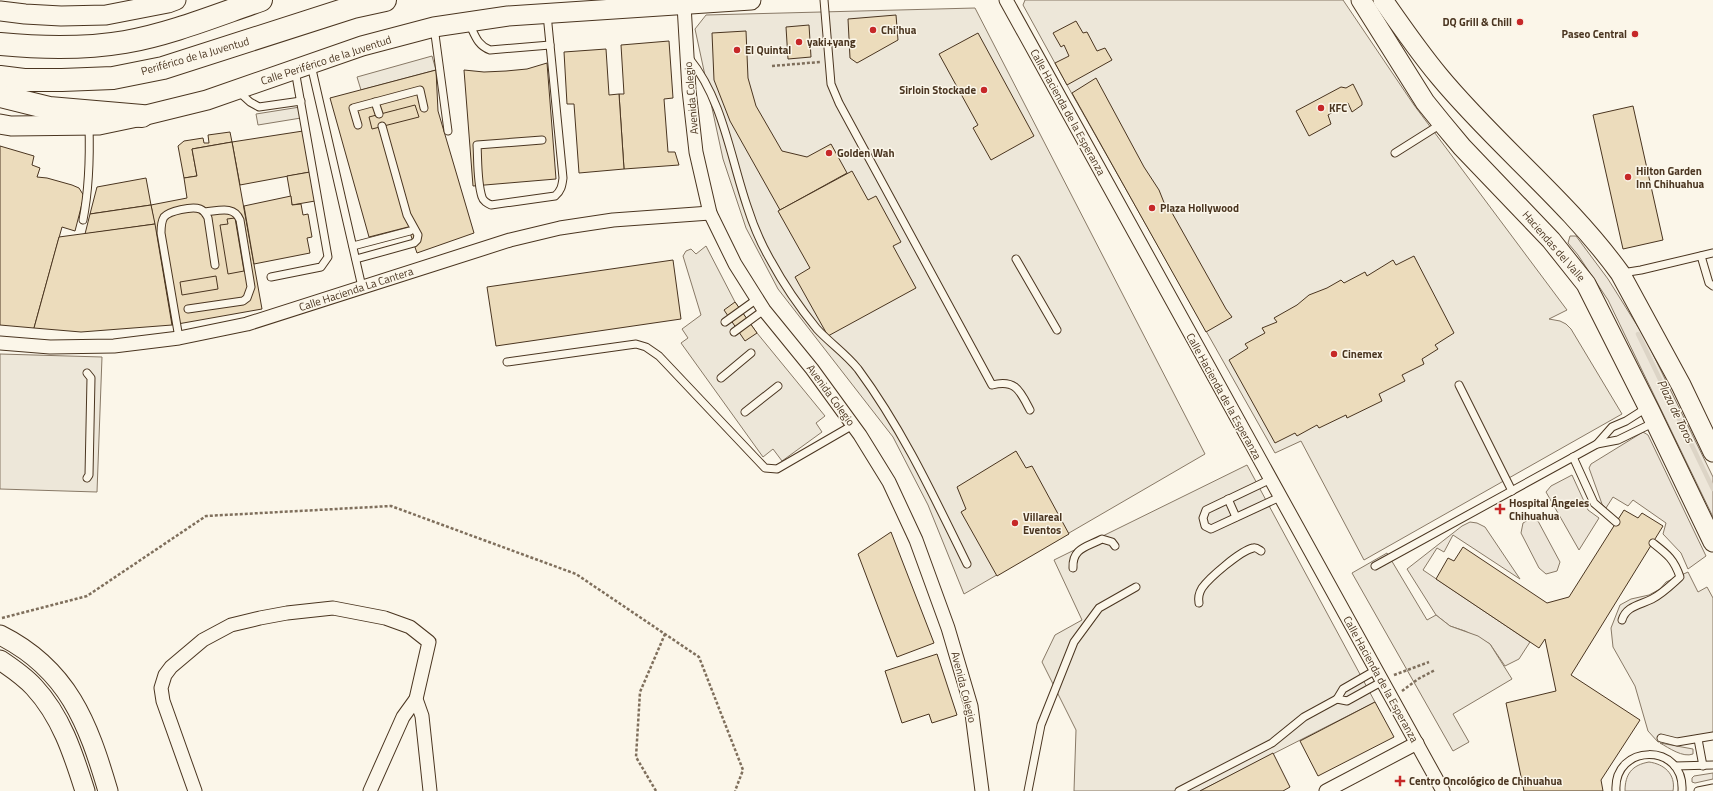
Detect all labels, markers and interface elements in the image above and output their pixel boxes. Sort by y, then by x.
place label: DQ Grill & Chill [1442,14,1512,30]
marker: DQ Grill & Chill [1515,17,1525,27]
place label: Chi'hua [881,22,917,38]
marker: Chi'hua [868,25,878,35]
place label: Paseo Central [1562,26,1627,42]
marker: Paseo Central [1630,29,1640,39]
street label: Calle Periférico de la Juventud [259,31,394,89]
street label: Periférico de la Juventud [139,33,251,79]
place label: yaki+yang [807,34,856,50]
marker: yaki+yang [794,37,804,47]
place label: El Quintal [745,42,791,58]
marker: El Quintal [732,45,742,55]
street label: Calle Hacienda de la Esperanza [1026,46,1110,179]
street label: Avenida Colegio [680,61,702,135]
place label: Sirloin Stockade [899,82,976,98]
marker: Sirloin Stockade [979,85,989,95]
place label: KFC [1329,100,1347,116]
marker: KFC [1316,103,1326,113]
place label: Golden Wah [837,145,894,161]
marker: Golden Wah [824,148,834,158]
place label: Hilton Garden Inn Chihuahua [1636,163,1705,192]
marker: Hilton Garden Inn Chihuahua [1623,172,1633,182]
place label: Plaza Hollywood [1160,200,1239,216]
marker: Plaza Hollywood [1147,203,1157,213]
street label: Haciendas del Valle [1519,207,1590,285]
street label: Calle Hacienda La Cantera [297,263,416,315]
street label: Calle Hacienda de la Esperanza [1182,330,1266,463]
place label: Cinemex [1342,346,1383,362]
marker: Cinemex [1329,349,1339,359]
street label: Avenida Colegio [803,361,859,429]
water label: Plaza de Toros [1652,376,1700,447]
place label: Hospital Ángeles Chihuahua [1509,495,1589,524]
marker: Hospital Ángeles Chihuahua [1494,503,1506,515]
place label: Villareal Eventos [1023,509,1062,538]
marker: Villareal Eventos [1010,518,1020,528]
street label: Calle Hacienda de la Esperanza [1339,613,1423,746]
street label: Avenida Colegio [947,650,981,724]
place label: Centro Oncológico de Chihuahua [1409,773,1562,789]
marker: Centro Oncológico de Chihuahua [1394,775,1406,787]

